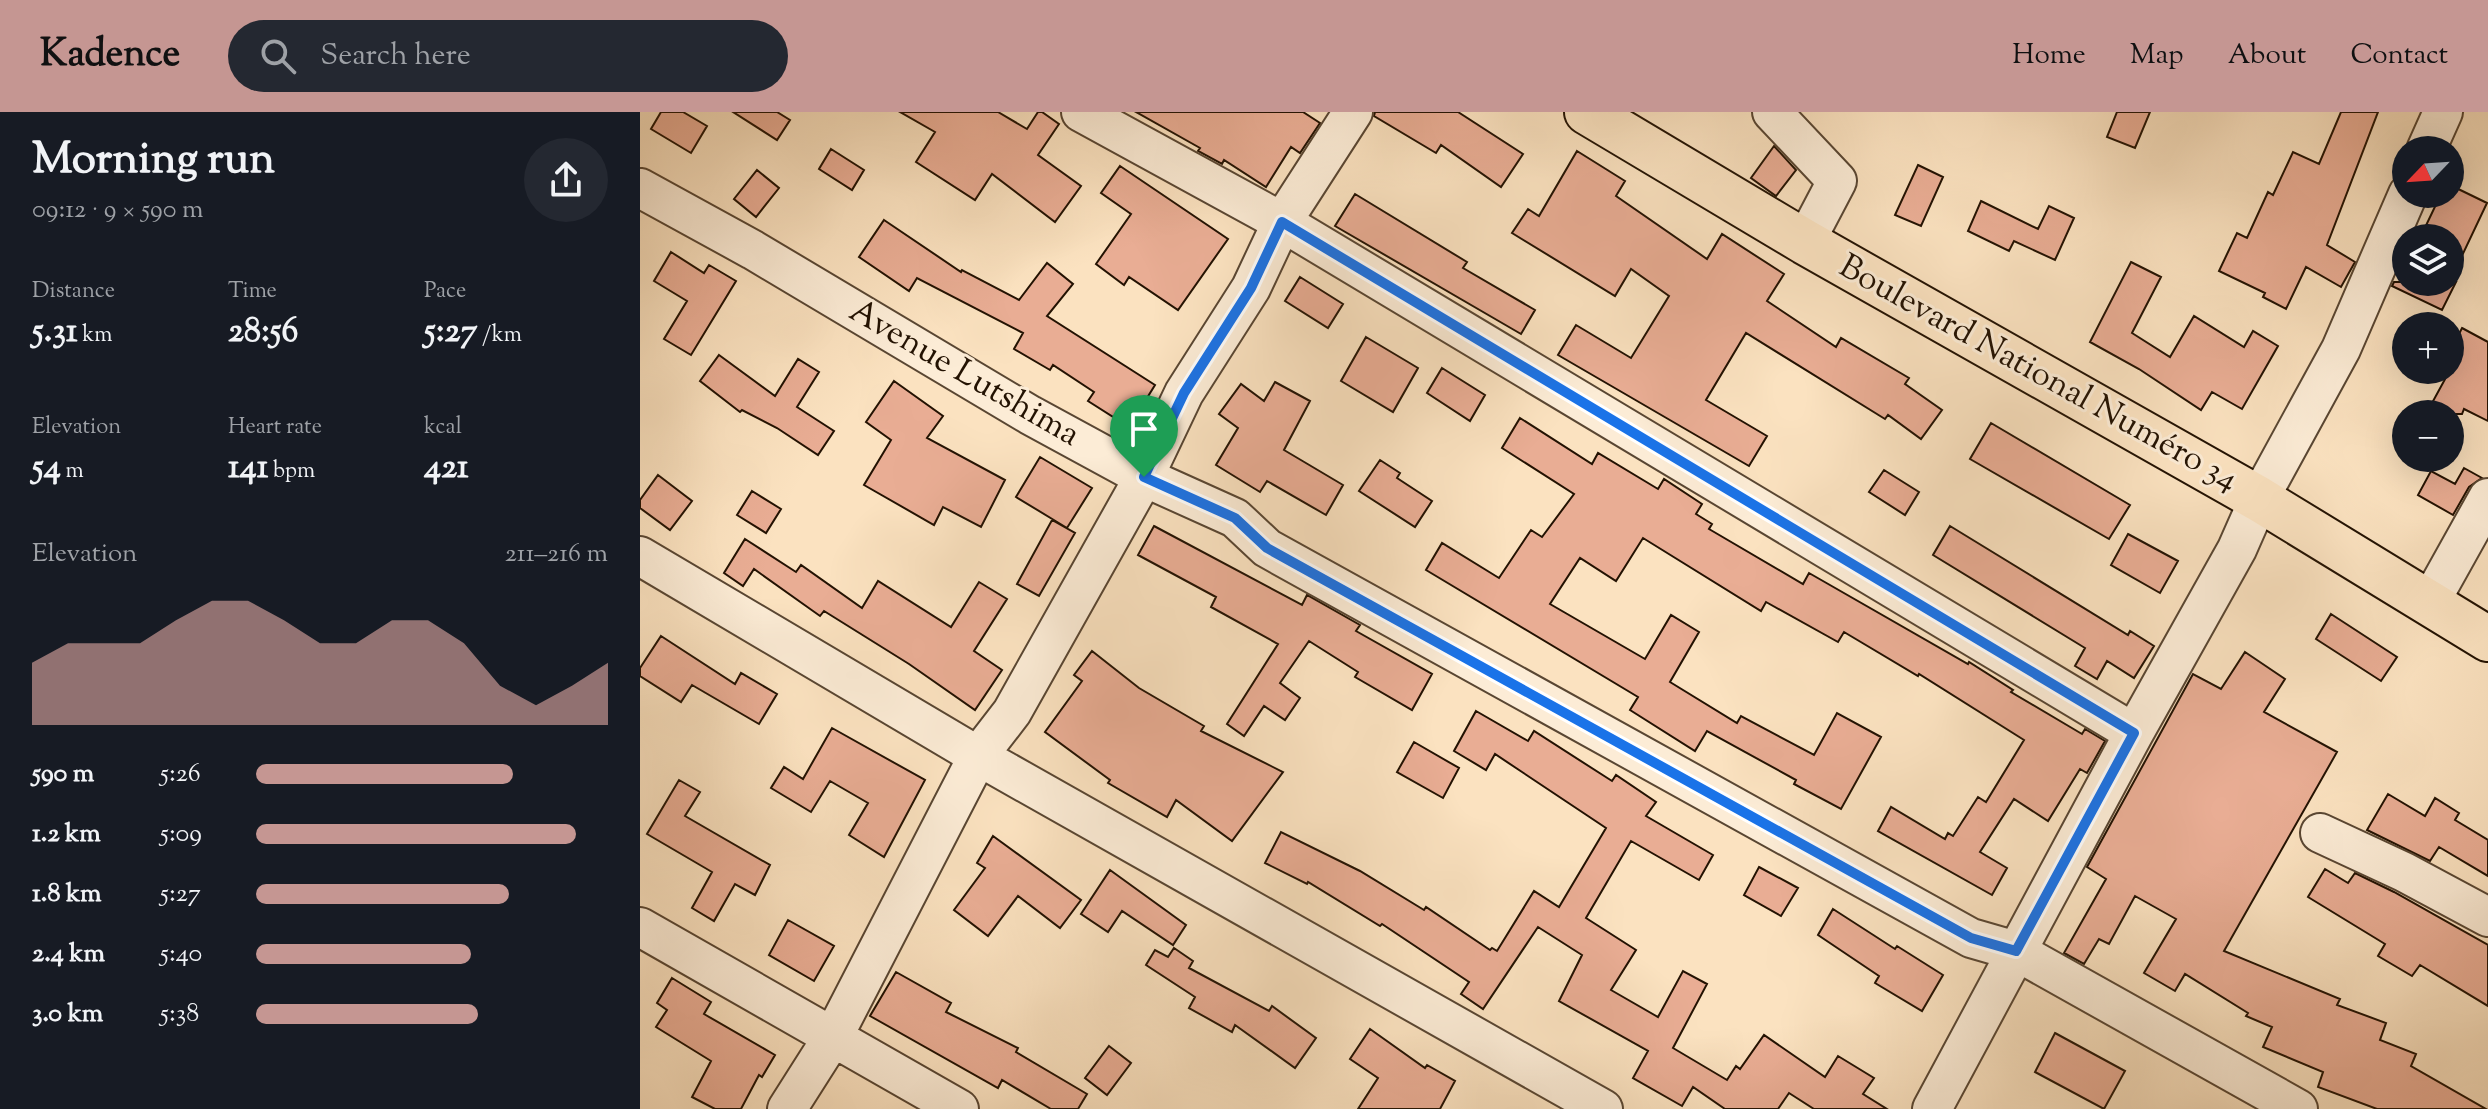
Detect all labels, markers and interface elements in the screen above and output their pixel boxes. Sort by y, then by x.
search box [228,20,788,92]
text: Kadence [40,29,180,83]
icon: search [256,34,300,78]
text: Search here [320,35,471,78]
text: Home [2012,36,2086,76]
text: Map [2130,36,2184,76]
text: About [2228,36,2306,76]
text: Contact [2350,36,2448,76]
text: Morning run [32,130,275,193]
north arrow [2392,136,2464,208]
map controls [2392,136,2464,472]
button: share [524,138,608,222]
text: 09:12 · 9 × 590 m [32,192,204,229]
button: layers [2392,224,2464,296]
street label: Boulevard National Numéro 34 [1829,243,2247,505]
text: Distance [32,276,115,308]
text: Time [228,276,277,308]
text: Pace [424,276,466,308]
street label: Avenue Lutshima [839,288,1089,460]
text: 5.31 [32,308,78,357]
text: 28:56 [228,308,298,357]
text: 5:27 [424,308,477,357]
button: + [2392,312,2464,384]
text: km [78,320,112,352]
text: /km [477,320,522,352]
pin [1110,395,1178,477]
button: − [2392,400,2464,472]
icon: arrive [1122,407,1166,451]
text: Elevation [32,412,121,444]
text: Heart rate [228,412,322,444]
text: kcal [424,412,462,444]
text: 54 [32,444,61,493]
text: 141 [228,444,268,493]
text: 421 [424,444,469,493]
text: m [61,456,84,488]
text: bpm [268,456,315,488]
text: Elevation [32,536,137,573]
text: 211–216 m [505,536,608,573]
text: 590 m [32,756,94,793]
text: 5:26 [160,756,201,793]
text: 1.2 km [32,816,101,853]
text: 5:09 [160,816,202,853]
text: 1.8 km [32,876,102,913]
text: 5:27 [160,876,201,913]
text: 2.4 km [32,936,105,973]
text: 5:40 [160,936,202,973]
text: 3.0 km [32,996,103,1033]
text: 5:38 [160,996,199,1033]

